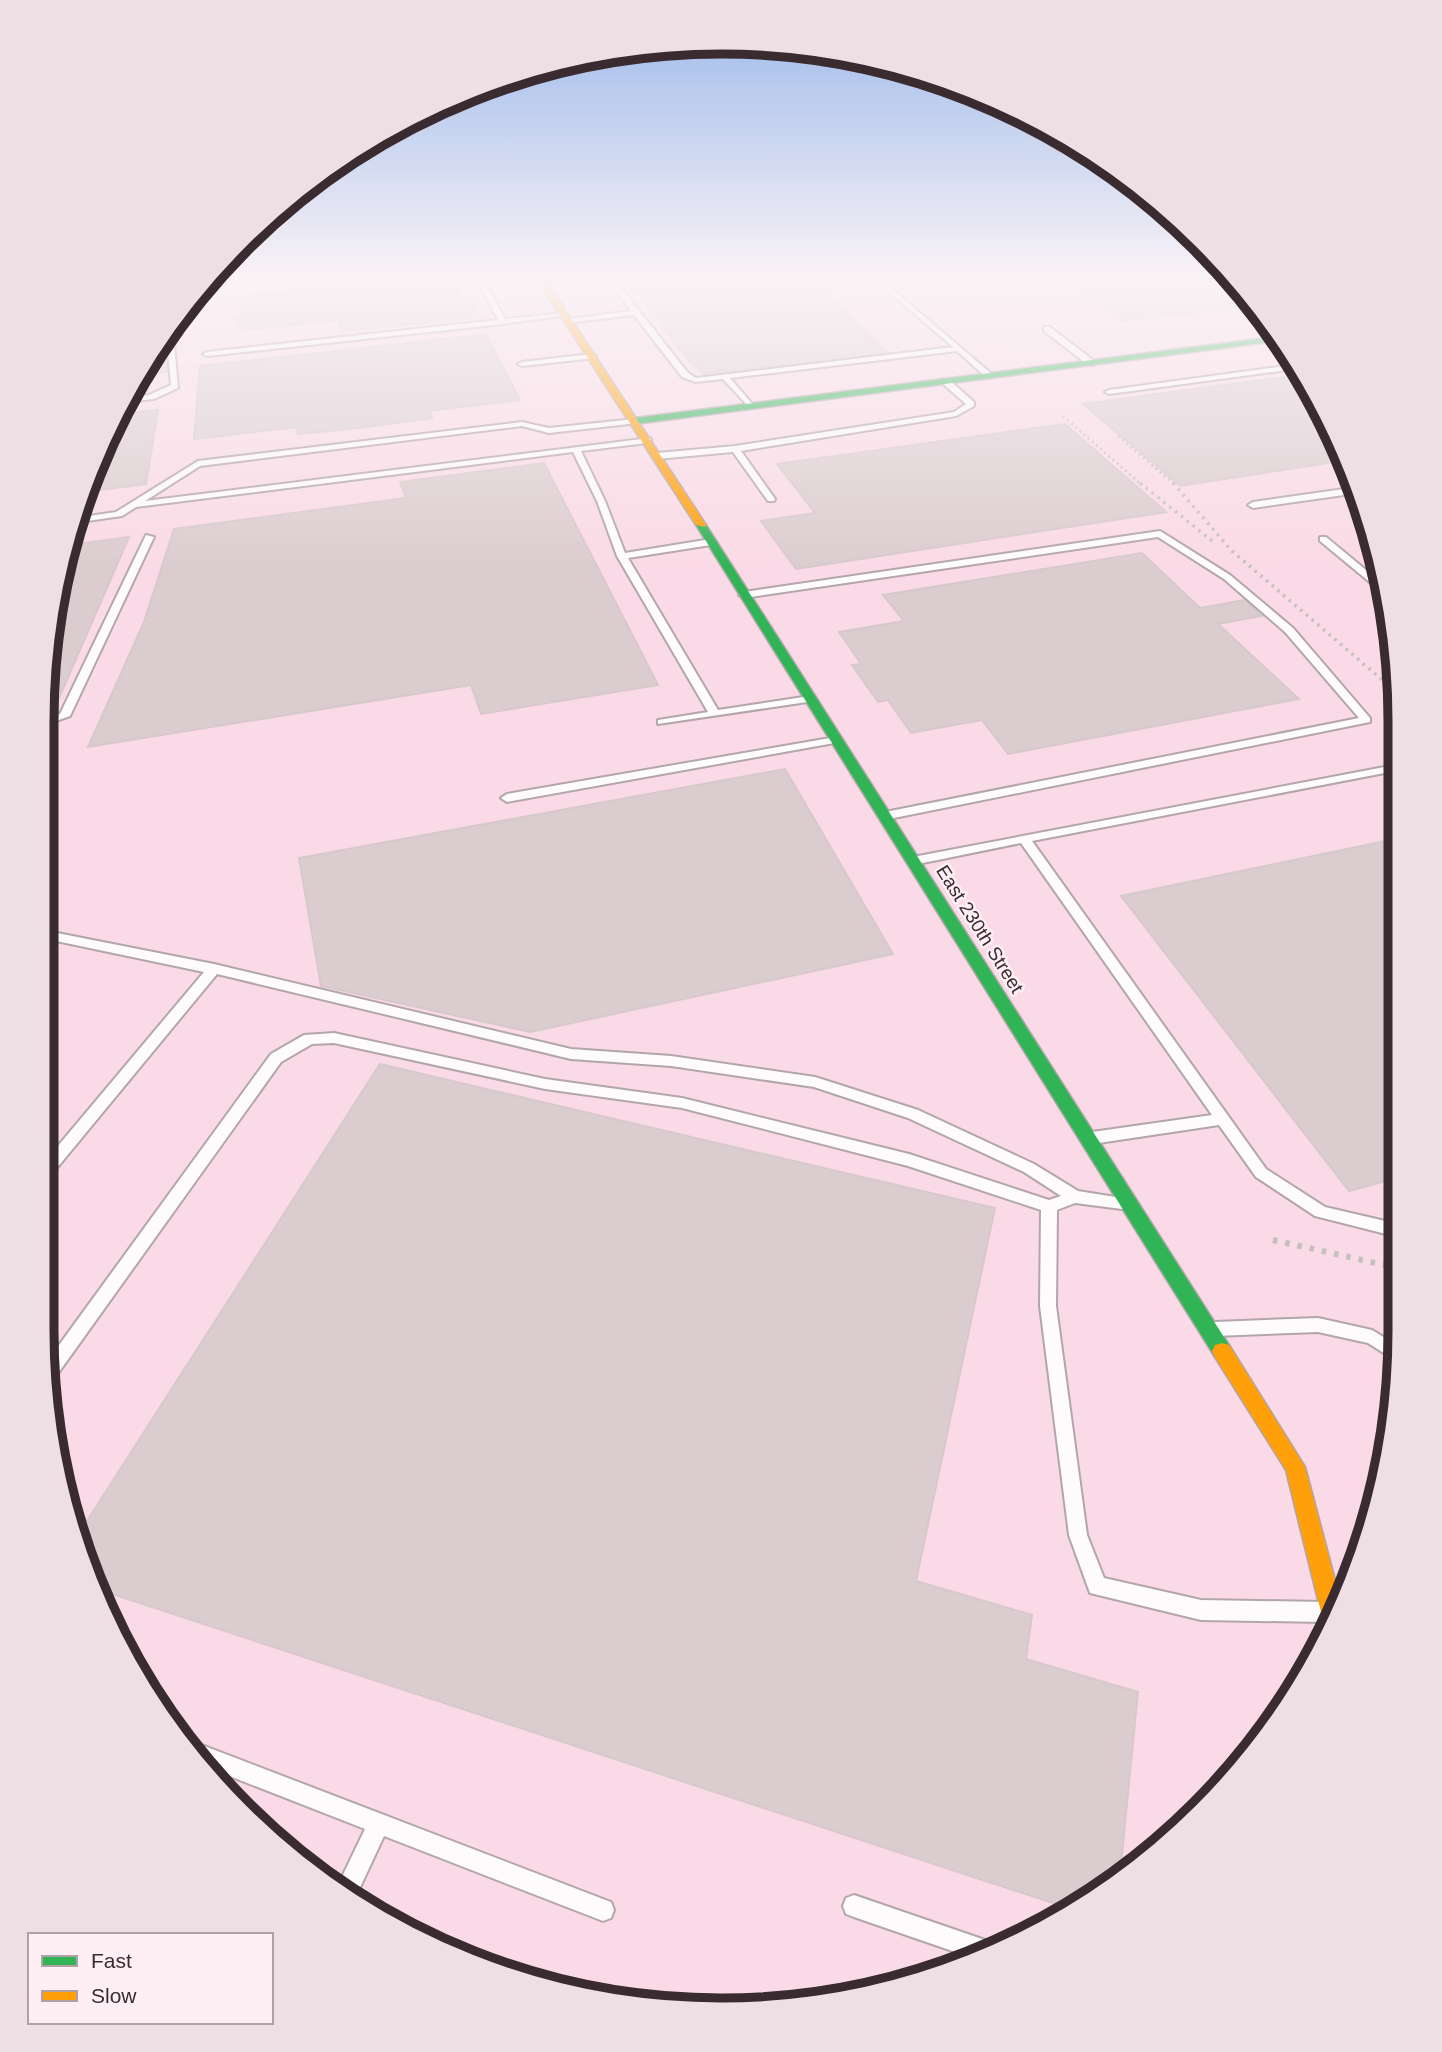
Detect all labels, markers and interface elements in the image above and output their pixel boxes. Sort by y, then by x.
street label: East 230th Street [932,861,1028,997]
legend [28,1933,273,2024]
text: Fast [91,1949,132,1972]
text: Slow [91,1984,137,2007]

